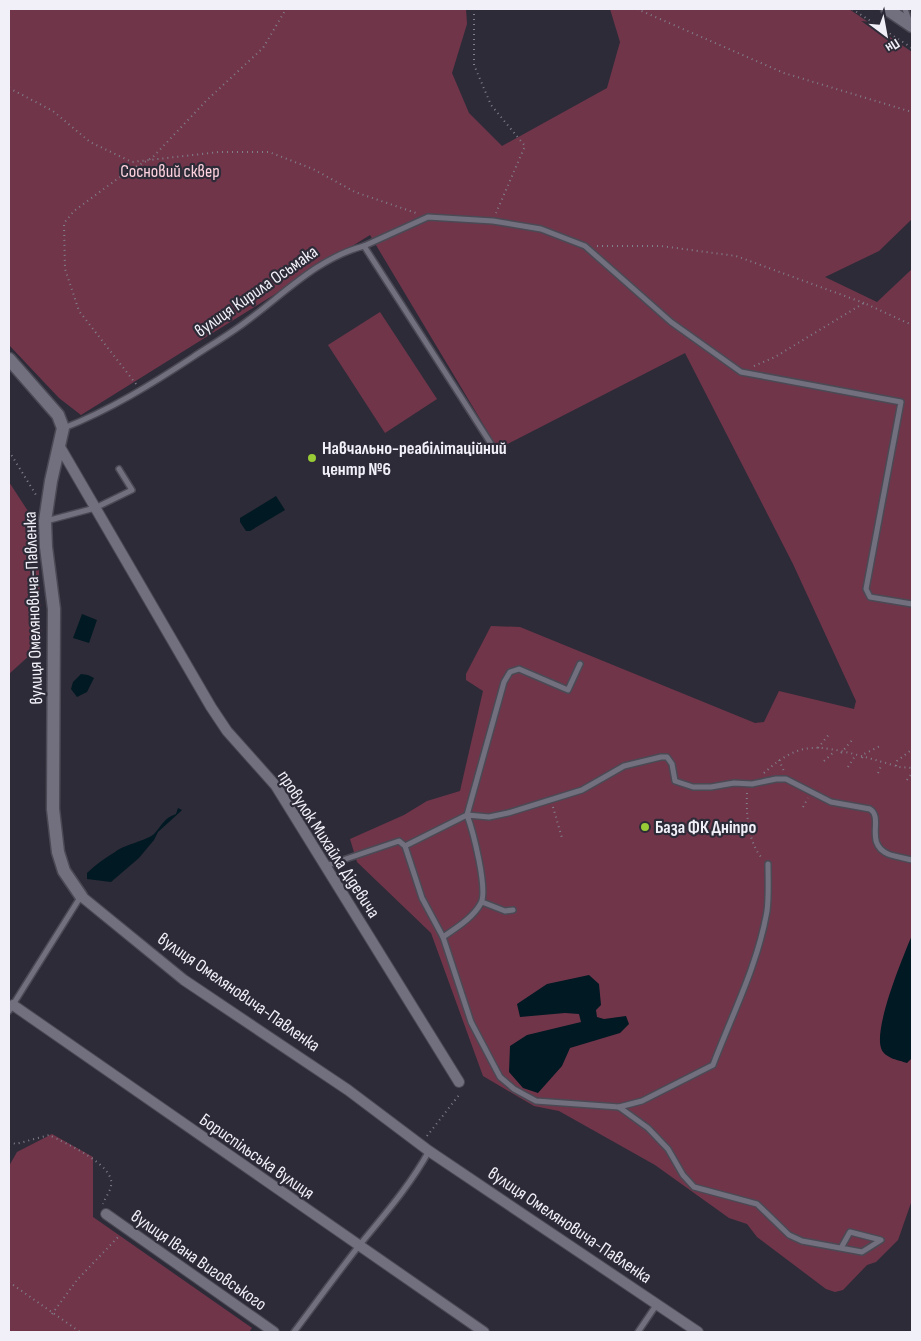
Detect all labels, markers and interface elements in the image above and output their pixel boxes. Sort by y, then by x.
north arrow [861,10,911,60]
text: Пн [882,35,903,56]
park label: Сосновий сквер [120,161,220,182]
street label: вулиця Кирила Осьмака [191,241,322,342]
place label: Навчально-реабілітаційний центр №6 [322,438,507,480]
marker: Навчально-реабілітаційний центр №6 [306,452,318,464]
street label: вулиця Омеляновича-Павленка [20,511,47,705]
street label: провулок Михайла Дідевича [273,767,384,922]
place label: База ФК Дніпро [655,817,756,838]
marker: База ФК Дніпро [639,821,651,833]
street label: вулиця Омеляновича-Павленка [154,928,324,1056]
street label: Бориспільська вулиця [195,1109,318,1204]
street label: вулиця Омеляновича-Павленка [484,1163,656,1288]
street label: вулиця Івана Виговського [127,1206,271,1315]

